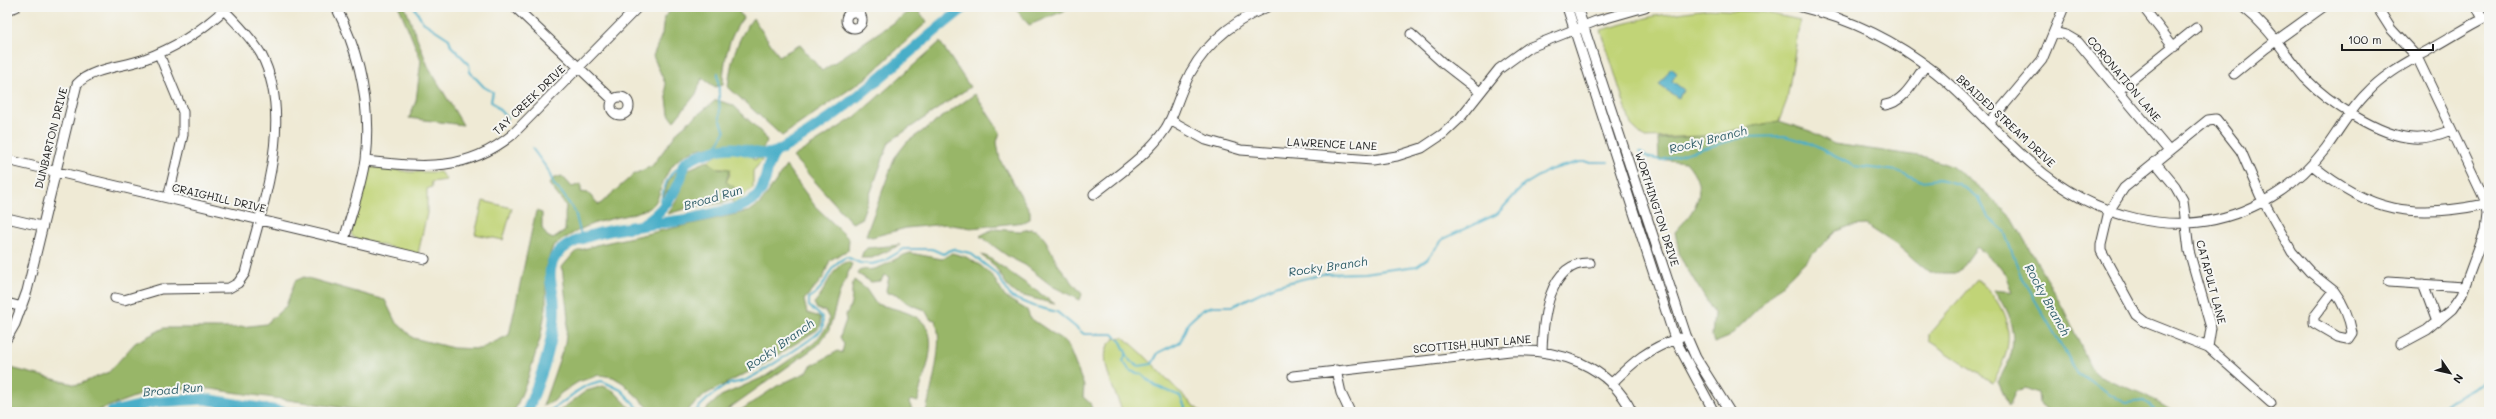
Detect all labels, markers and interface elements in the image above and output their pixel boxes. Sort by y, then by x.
scale bar [2342,26,2433,52]
text: 100 m [2348,31,2382,47]
street label: CORONATION LANE [2084,33,2165,125]
street label: TAY CREEK DRIVE [489,61,568,138]
street label: BRAIDED STREAM DRIVE [1954,71,2059,170]
street label: DUNBARTON DRIVE [31,86,70,190]
water label: Rocky Branch [1667,122,1749,156]
street label: LAWRENCE LANE [1287,134,1377,153]
street label: WORTHINGTON DRIVE [1632,150,1683,268]
street label: CRAIGHILL DRIVE [171,179,268,216]
water label: Broad Run [681,181,744,213]
street label: CATAPULT LANE [2193,238,2230,326]
water label: Rocky Branch [1287,253,1369,279]
water label: Rocky Branch [2022,261,2074,338]
water label: Rocky Branch [742,315,817,374]
street label: SCOTTISH HUNT LANE [1412,331,1531,356]
north arrow [2430,353,2470,393]
text: N [2450,371,2467,387]
water label: Broad Run [142,378,204,400]

